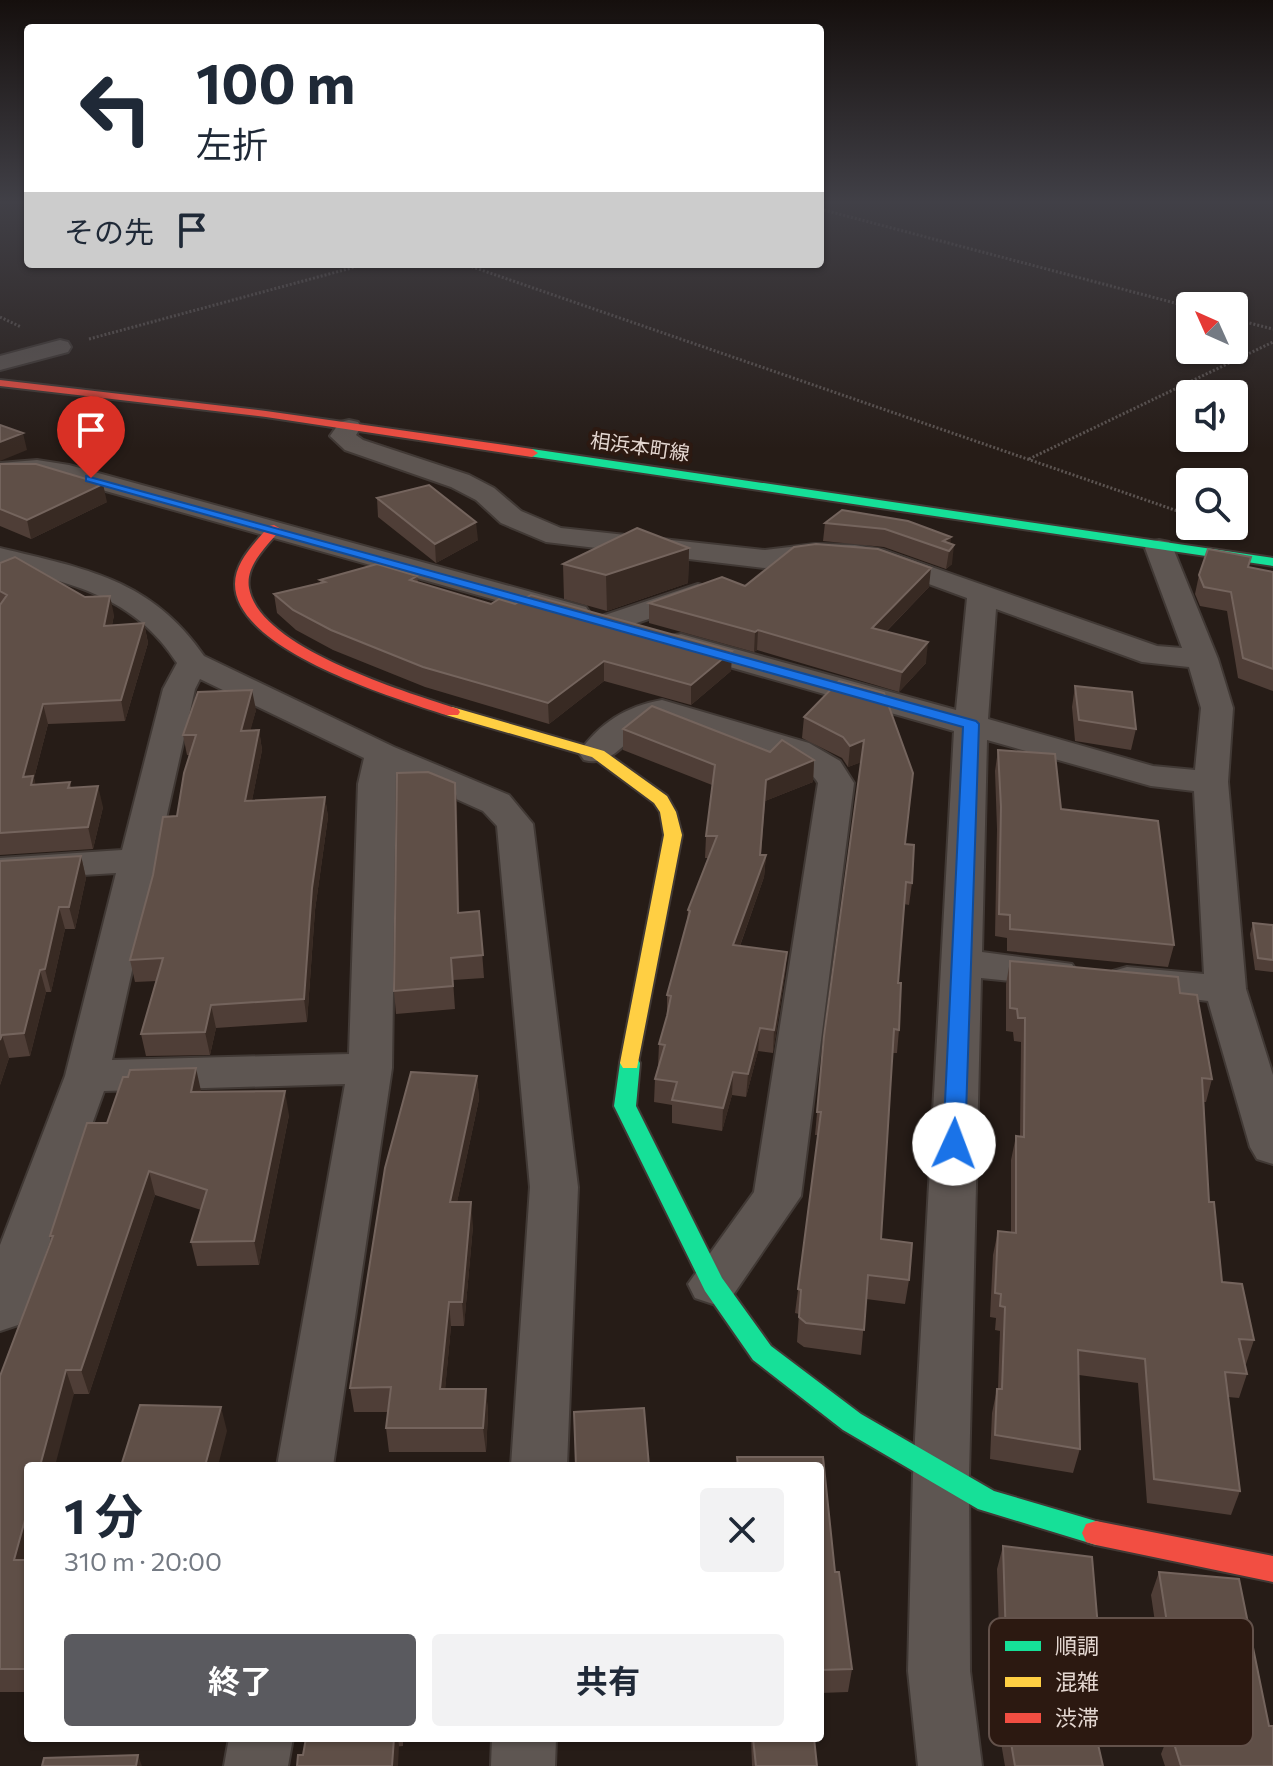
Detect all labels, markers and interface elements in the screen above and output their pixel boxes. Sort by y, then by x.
text: 100 m [196,47,355,116]
icon: left [64,56,168,160]
text: 左折 [196,121,268,165]
icon: arrive [170,208,214,252]
text: その先 [64,212,154,249]
north arrow [1176,292,1248,364]
map controls [1176,292,1248,540]
button: sound [1176,380,1248,452]
pin [57,396,125,478]
icon: arrive [69,408,113,452]
street label: 相浜本町線 [589,427,691,465]
button: search [1176,468,1248,540]
position arrow [912,1102,996,1186]
text: 1 分 [64,1485,143,1544]
button: close [700,1488,784,1572]
text: 310 m · 20:00 [64,1545,222,1576]
legend [989,1618,1253,1746]
text: 順調 [1055,1632,1099,1659]
button: 終了 [64,1634,416,1726]
button: 共有 [432,1634,784,1726]
text: 混雑 [1055,1668,1099,1695]
text: 渋滞 [1055,1704,1099,1731]

